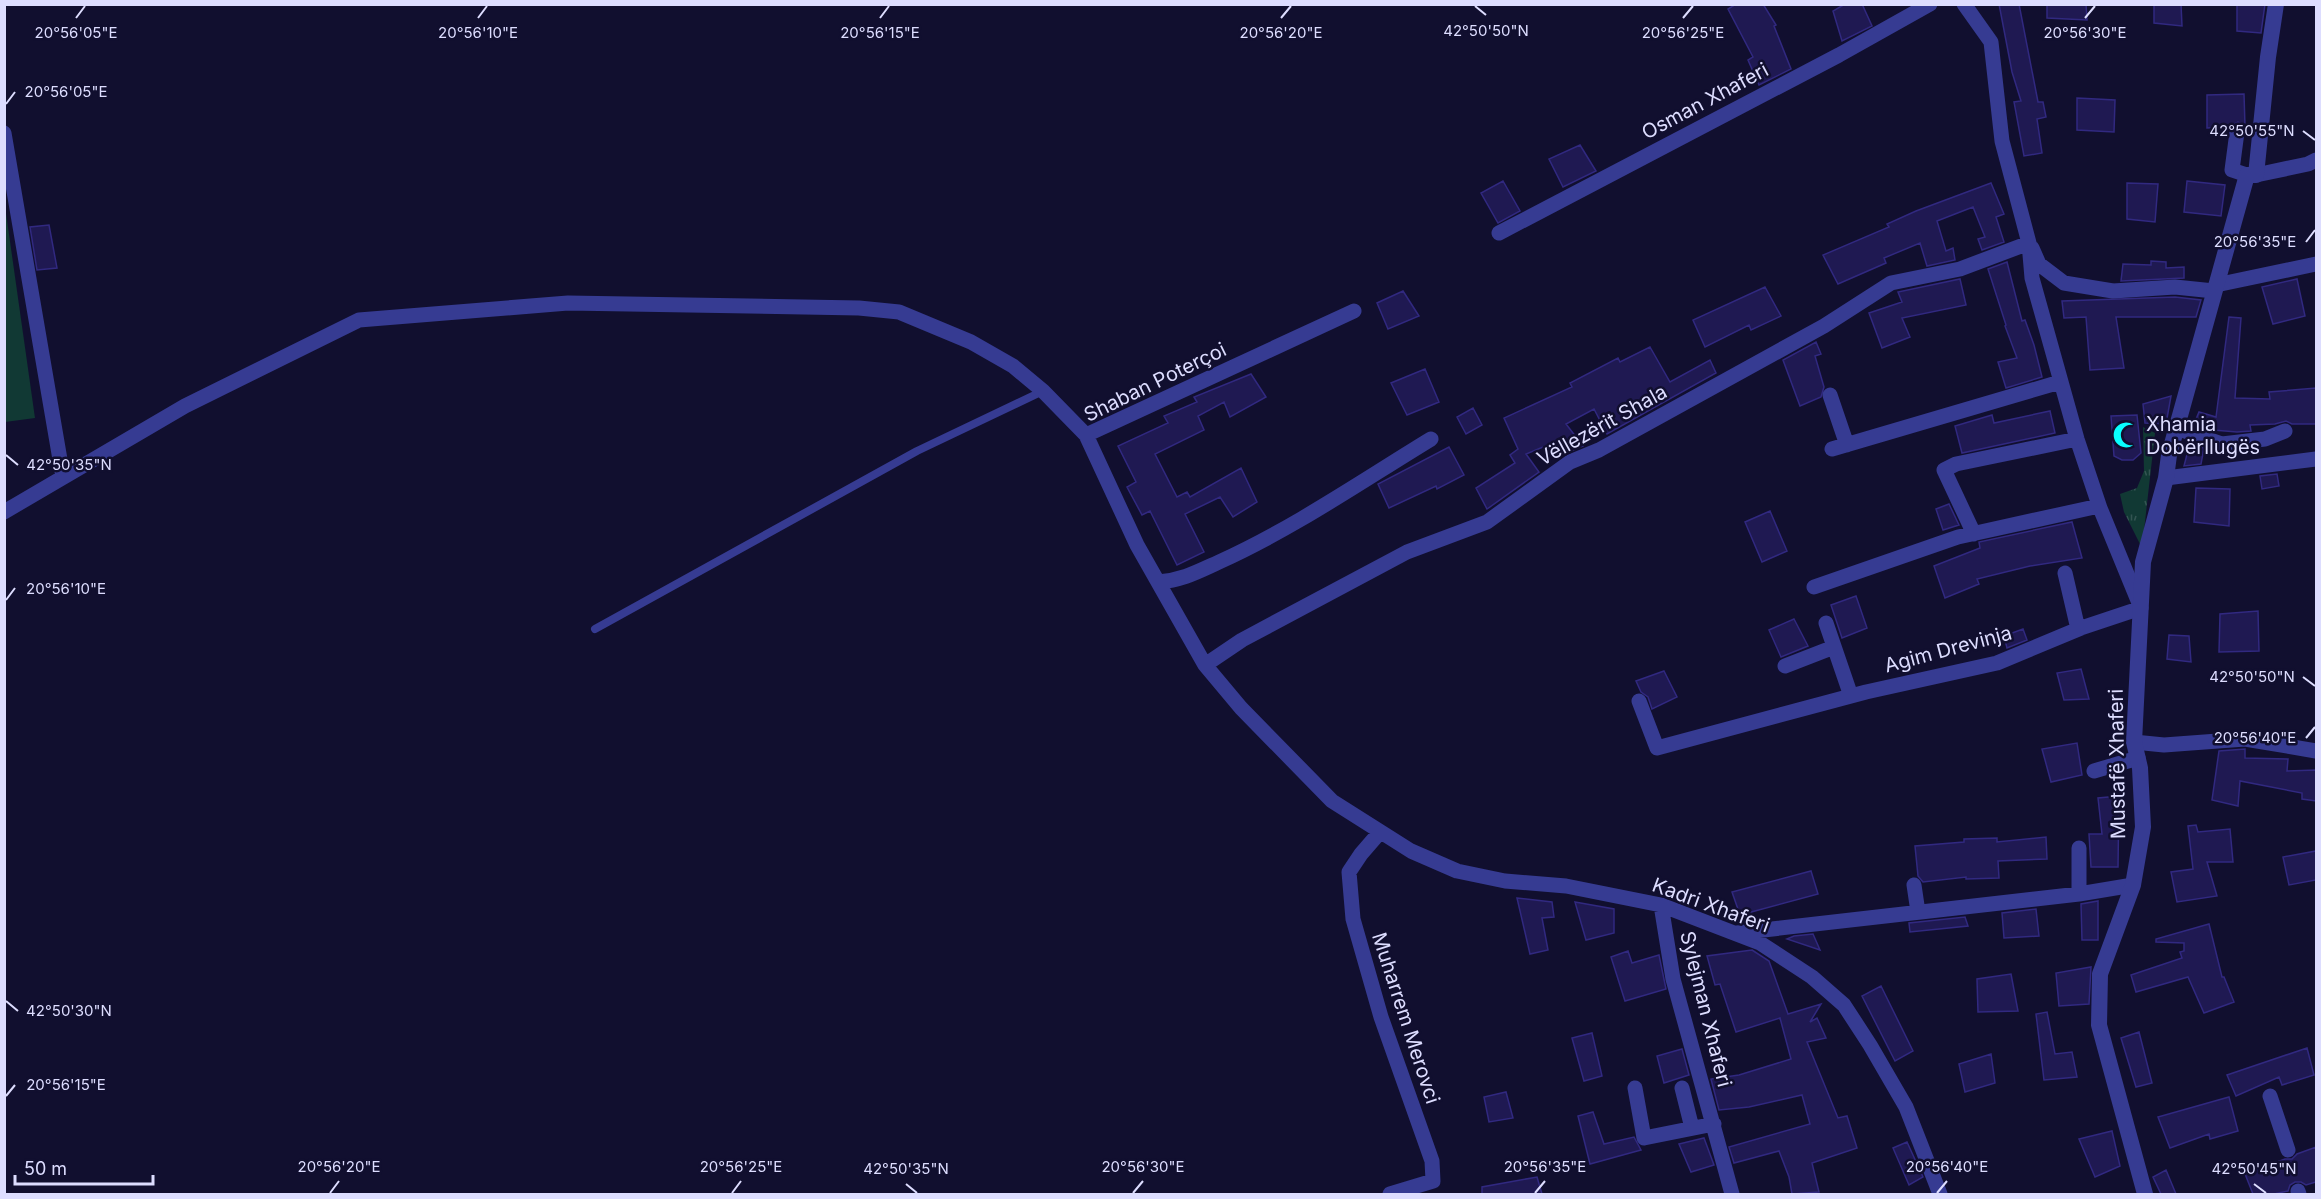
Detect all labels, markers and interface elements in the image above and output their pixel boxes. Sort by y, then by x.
text: 42°50'50"N [1443,21,1529,40]
text: 20°56'05"E [35,23,117,42]
text: 20°56'10"E [438,23,518,42]
text: 20°56'15"E [840,23,920,42]
text: 20°56'20"E [1240,23,1322,42]
text: 20°56'25"E [1642,23,1724,42]
text: 20°56'30"E [2043,23,2127,42]
street label: Osman Xhaferi [1638,58,1772,144]
text: 20°56'05"E [25,82,107,101]
text: 42°50'55"N [2209,121,2295,140]
text: 20°56'35"E [2214,232,2296,251]
street label: Shaban Poterçoi [1080,337,1230,427]
street label: Vëllezërit Shala [1533,379,1671,471]
place label: Xhamia Dobërllugës [2146,412,2260,459]
mosque icon: Xhamia Dobërllugës [2111,420,2141,450]
text: 42°50'35"N [26,455,112,474]
text: 20°56'10"E [26,579,106,598]
street label: Agim Drevinja [1882,620,2014,678]
text: 42°50'50"N [2209,667,2295,686]
street label: Mustafë Xhaferi [2104,689,2130,839]
text: 20°56'40"E [2214,728,2296,747]
street label: Kadri Xhaferi [1649,873,1773,937]
street label: Muharrem Merovci [1367,929,1445,1107]
street label: Sylejman Xhaferi [1675,929,1737,1089]
text: 42°50'30"N [26,1001,112,1020]
text: 20°56'15"E [26,1075,106,1094]
scale bar [15,1148,153,1186]
text: 20°56'20"E [298,1157,380,1176]
text: 20°56'25"E [700,1157,782,1176]
text: 20°56'30"E [1101,1157,1185,1176]
text: 20°56'35"E [1504,1157,1586,1176]
text: 20°56'40"E [1906,1157,1988,1176]
text: 50 m [24,1158,67,1179]
text: 42°50'35"N [863,1159,949,1178]
text: 42°50'45"N [2212,1159,2296,1178]

